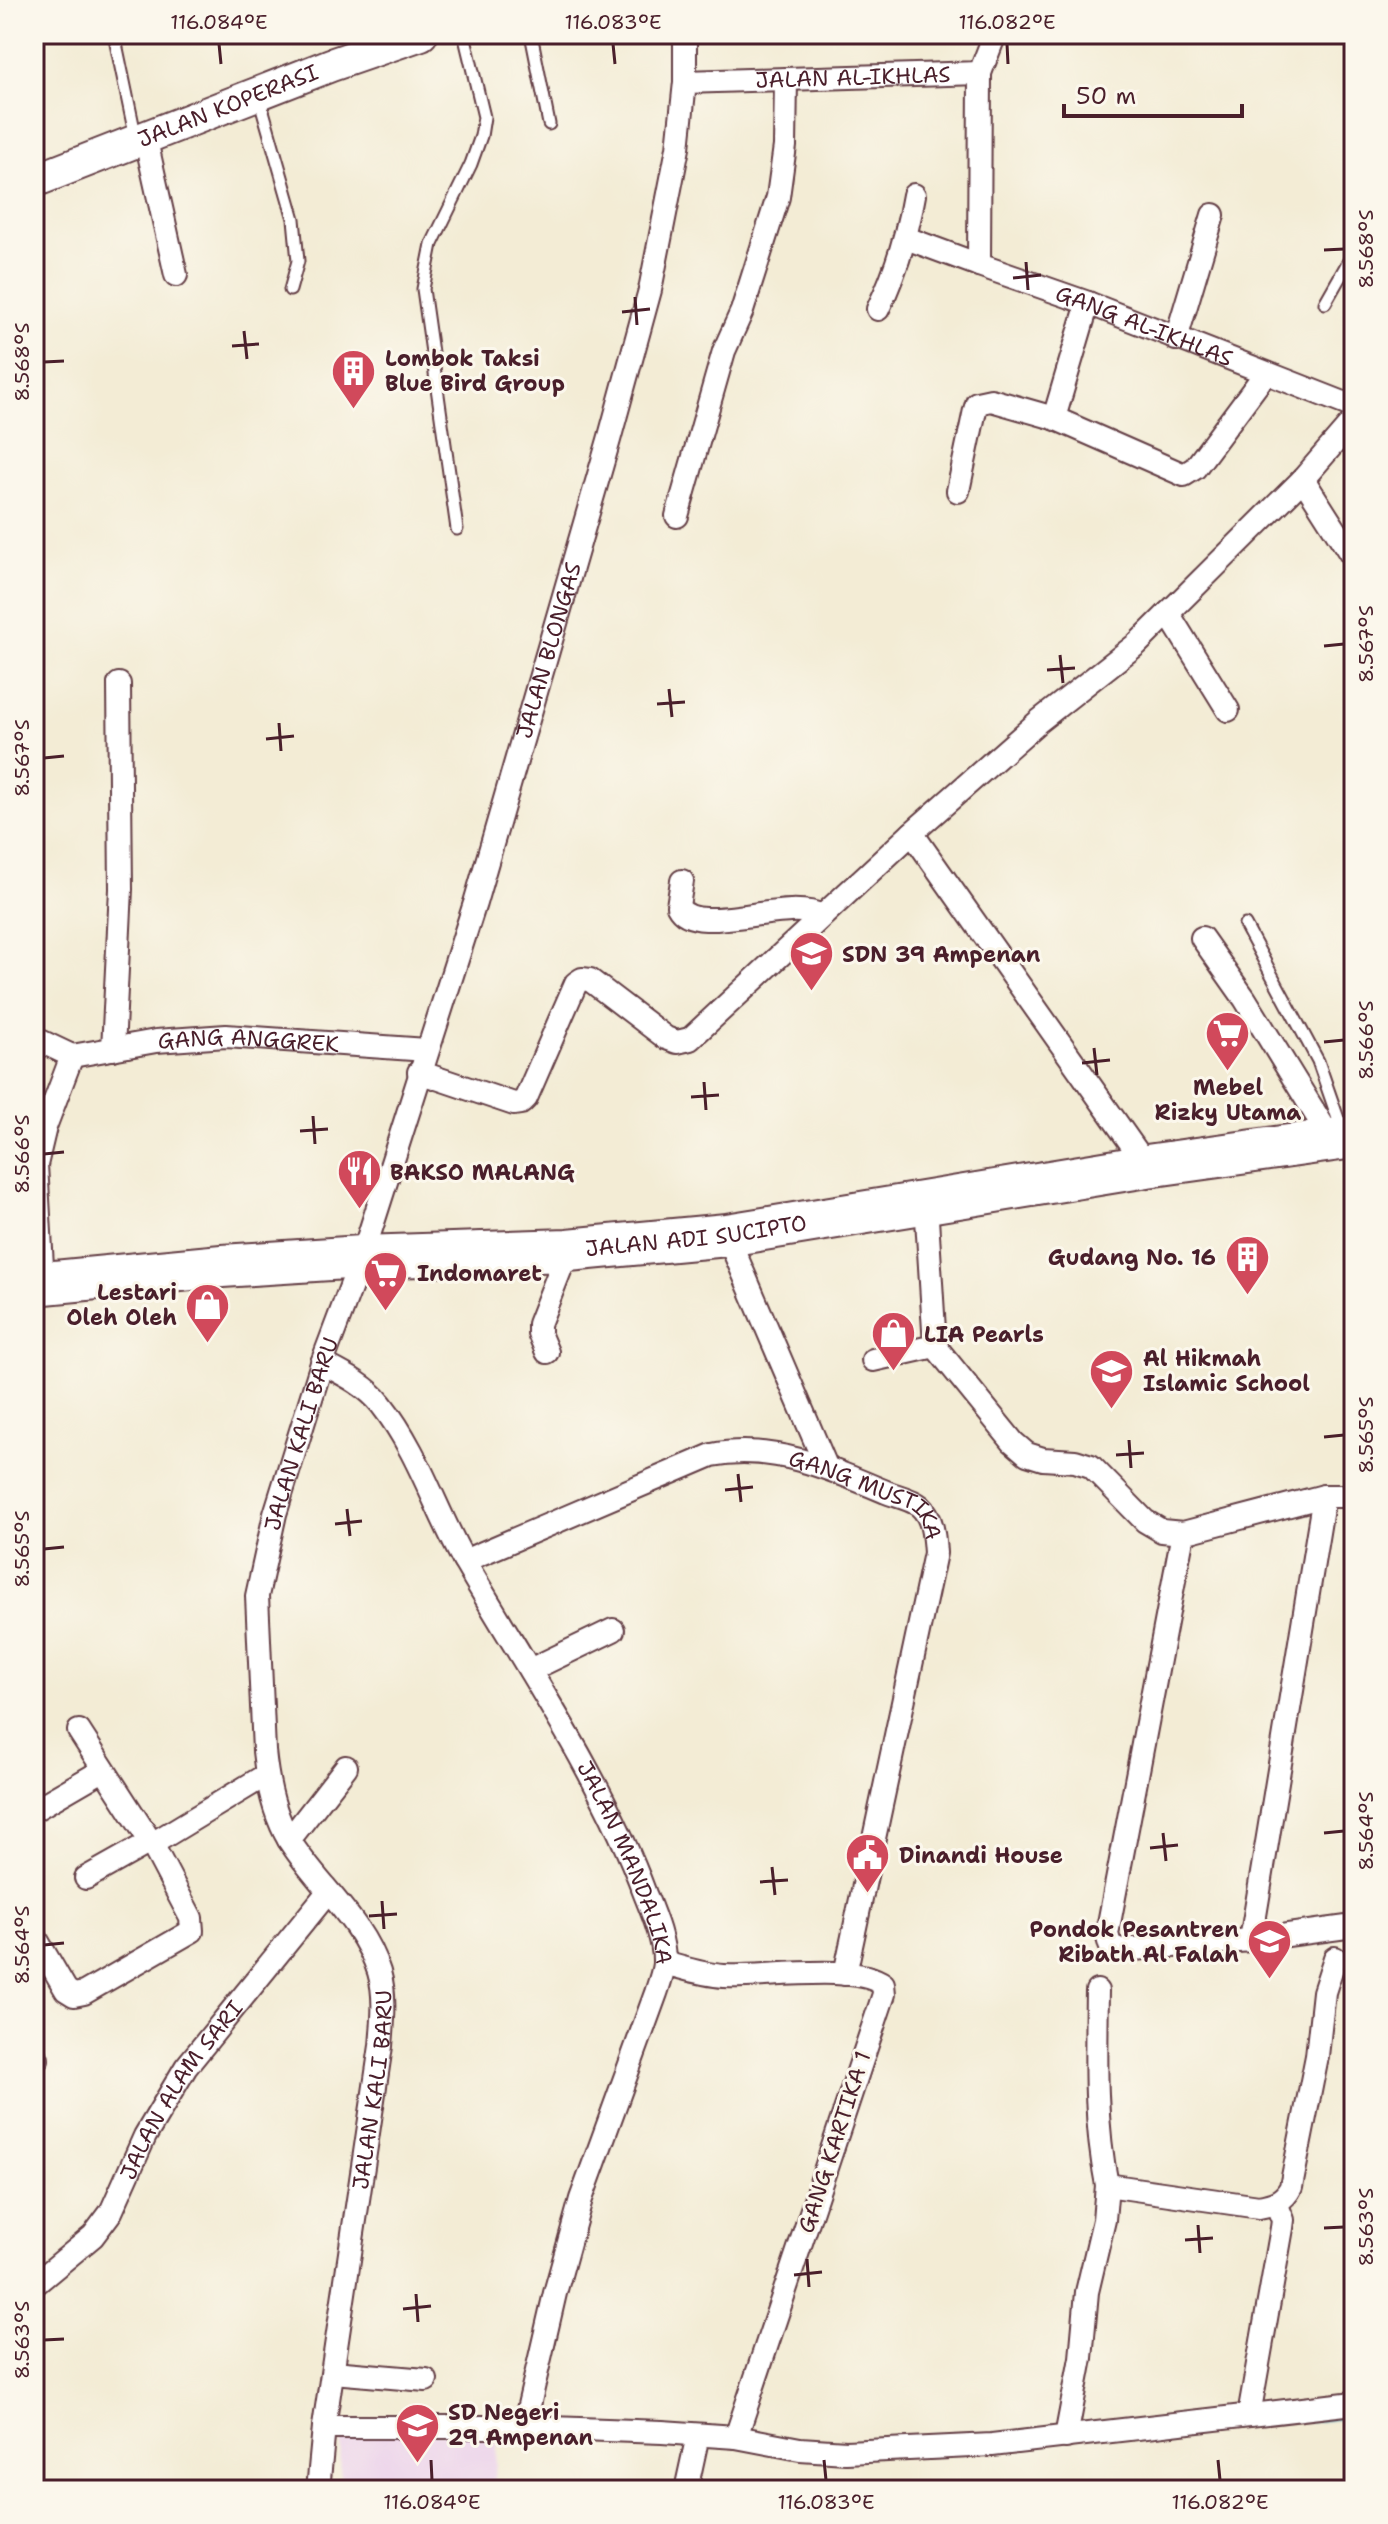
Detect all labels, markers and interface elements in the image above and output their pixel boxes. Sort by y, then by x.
text: 116.084°E [170,9,268,35]
text: 116.083°E [564,9,662,35]
text: 116.082°E [959,9,1055,35]
street label: JALAN KOPERASI [134,58,322,154]
street label: JALAN AL-IKHLAS [755,60,951,95]
scale bar [1064,68,1242,118]
text: 50 m [1076,80,1136,112]
text: 8.568°S [1353,209,1379,289]
street label: GANG AL-IKHLAS [1052,279,1237,373]
text: 8.568°S [9,322,35,402]
place label: Lombok Taksi Blue Bird Group [385,344,565,398]
building icon: Lombok Taksi Blue Bird Group [330,347,378,410]
street label: JALAN BLONGAS [509,559,588,742]
text: 8.567°S [1353,605,1379,683]
text: 8.567°S [9,719,35,797]
school or university icon: SDN 39 Ampenan [787,930,835,993]
place label: SDN 39 Ampenan [842,940,1041,969]
text: 8.566°S [1353,1000,1379,1080]
supermarket icon: Mebel Rizky Utama [1204,1010,1252,1073]
street label: GANG ANGGREK [157,1022,340,1059]
place label: Mebel Rizky Utama [1155,1073,1301,1127]
text: 8.566°S [9,1114,35,1194]
restaurant icon: BAKSO MALANG [335,1148,383,1211]
place label: BAKSO MALANG [390,1158,575,1187]
street label: JALAN ADI SUCIPTO [584,1208,809,1263]
building icon: Gudang No. 16 [1223,1233,1271,1296]
place label: Gudang No. 16 [1048,1243,1216,1272]
supermarket icon: Indomaret [362,1249,410,1312]
place label: Indomaret [417,1259,542,1288]
place label: Lestari Oleh Oleh [66,1278,177,1332]
shop icon: Lestari Oleh Oleh [184,1281,232,1344]
shop icon: LIA Pearls [869,1310,917,1373]
place label: LIA Pearls [924,1320,1044,1349]
street label: JALAN KALI BARU [258,1333,345,1533]
place label: Al Hikmah Islamic School [1143,1344,1310,1398]
school or university icon: Al Hikmah Islamic School [1088,1347,1136,1410]
text: 8.565°S [1353,1396,1379,1474]
street label: GANG MUSTIKA [786,1444,948,1542]
text: 8.565°S [9,1510,35,1588]
street label: JALAN MANDALIKA [570,1756,678,1966]
text: 8.564°S [1353,1791,1379,1871]
public building icon: Dinandi House [844,1831,892,1894]
place label: Dinandi House [899,1841,1063,1870]
text: 8.564°S [9,1905,35,1985]
place label: Pondok Pesantren Ribath Al Falah [1029,1915,1239,1969]
school or university icon: Pondok Pesantren Ribath Al Falah [1246,1918,1294,1981]
street label: JALAN KALI BARU [346,1989,399,2192]
street label: JALAN ALAM SARI [113,1994,249,2184]
street label: GANG KARTIKA 1 [791,2048,878,2237]
text: 8.563°S [1353,2188,1379,2266]
text: 8.563°S [9,2301,35,2379]
place label: SD Negeri 29 Ampenan [448,2398,594,2452]
school or university icon: SD Negeri 29 Ampenan [393,2401,441,2464]
text: 116.084°E [383,2489,481,2515]
text: 116.083°E [777,2489,875,2515]
text: 116.082°E [1172,2489,1268,2515]

